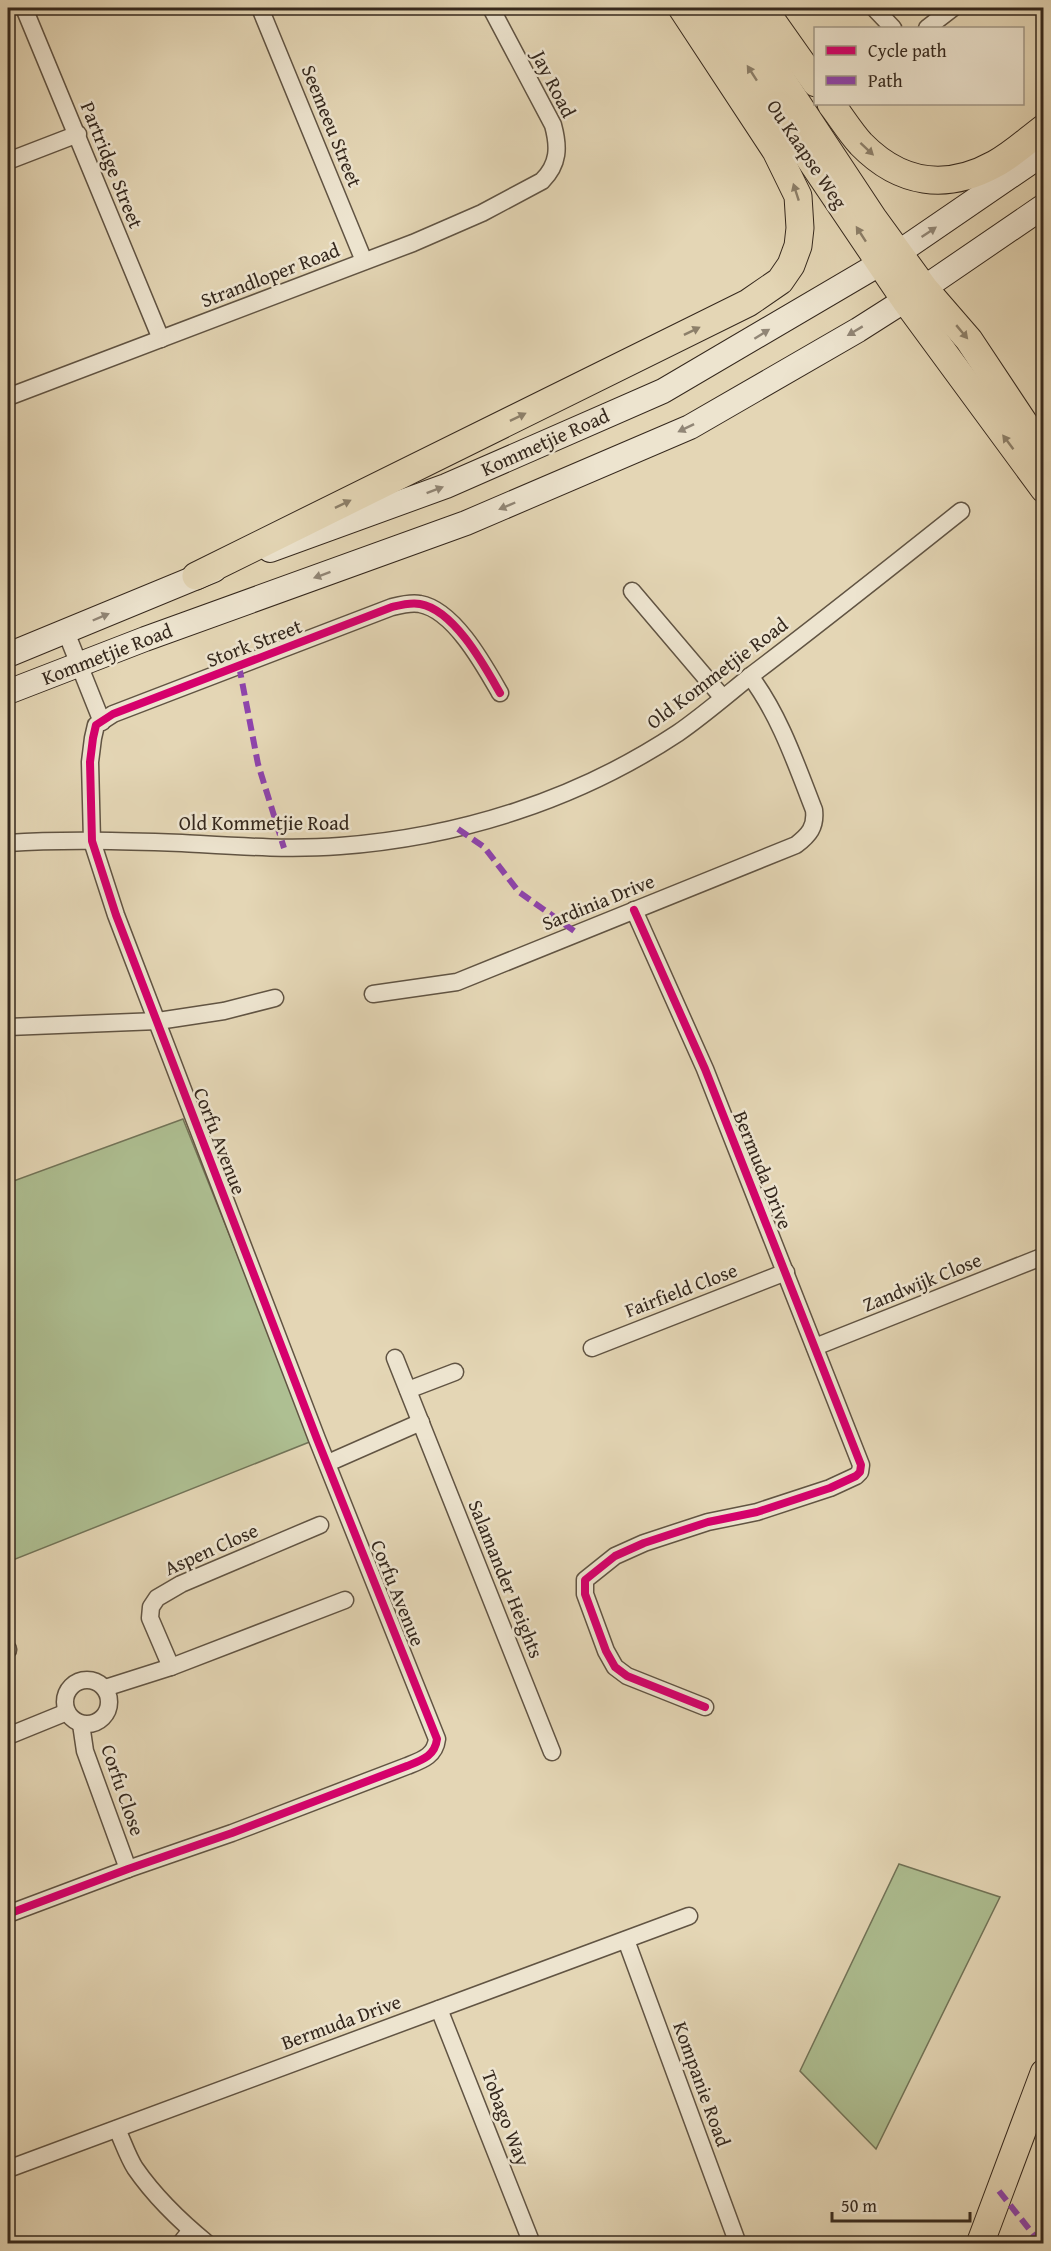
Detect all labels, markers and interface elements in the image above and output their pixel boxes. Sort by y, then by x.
legend [814,27,1024,105]
text: Cycle path [868,37,947,64]
street label: Jay Road [524,42,584,123]
street label: Seemeeu Street [295,60,370,191]
one-way arrow [746,65,758,81]
text: Path [868,67,903,94]
street label: Ou Kaapse Weg [760,93,855,214]
street label: Partridge Street [74,97,151,233]
one-way arrow [859,142,874,155]
one-way arrow [791,183,800,201]
one-way arrow [856,226,867,242]
one-way arrow [921,226,938,237]
street label: Strandloper Road [196,235,344,314]
one-way arrow [956,324,969,340]
one-way arrow [684,326,701,335]
one-way arrow [847,326,863,337]
one-way arrow [754,328,770,339]
street label: Kommetjie Road [476,400,614,483]
one-way arrow [509,412,526,422]
one-way arrow [677,423,694,433]
one-way arrow [1003,435,1015,450]
one-way arrow [426,485,444,495]
one-way arrow [334,499,351,508]
one-way arrow [498,501,516,511]
one-way arrow [313,571,331,581]
street label: Old Kommetjie Road [640,609,794,736]
street label: Stork Street [202,611,306,674]
one-way arrow [92,612,110,622]
street label: Kommetjie Road [37,615,177,692]
street label: Old Kommetjie Road [179,808,350,837]
street label: Sardinia Drive [537,866,658,937]
street label: Corfu Avenue [187,1083,254,1198]
street label: Bermuda Drive [727,1106,800,1233]
street label: Zandwijk Close [858,1245,986,1319]
street label: Fairfield Close [620,1255,741,1324]
street label: Salamander Heights [461,1495,551,1662]
street label: Aspen Close [159,1515,262,1582]
street label: Corfu Avenue [364,1535,433,1650]
street label: Corfu Close [94,1740,153,1839]
street label: Bermuda Drive [277,1986,405,2057]
street label: Kompanie Road [666,2017,739,2151]
street label: Tobago Way [475,2066,538,2170]
scale bar [832,2185,970,2223]
text: 50 m [841,2192,877,2219]

